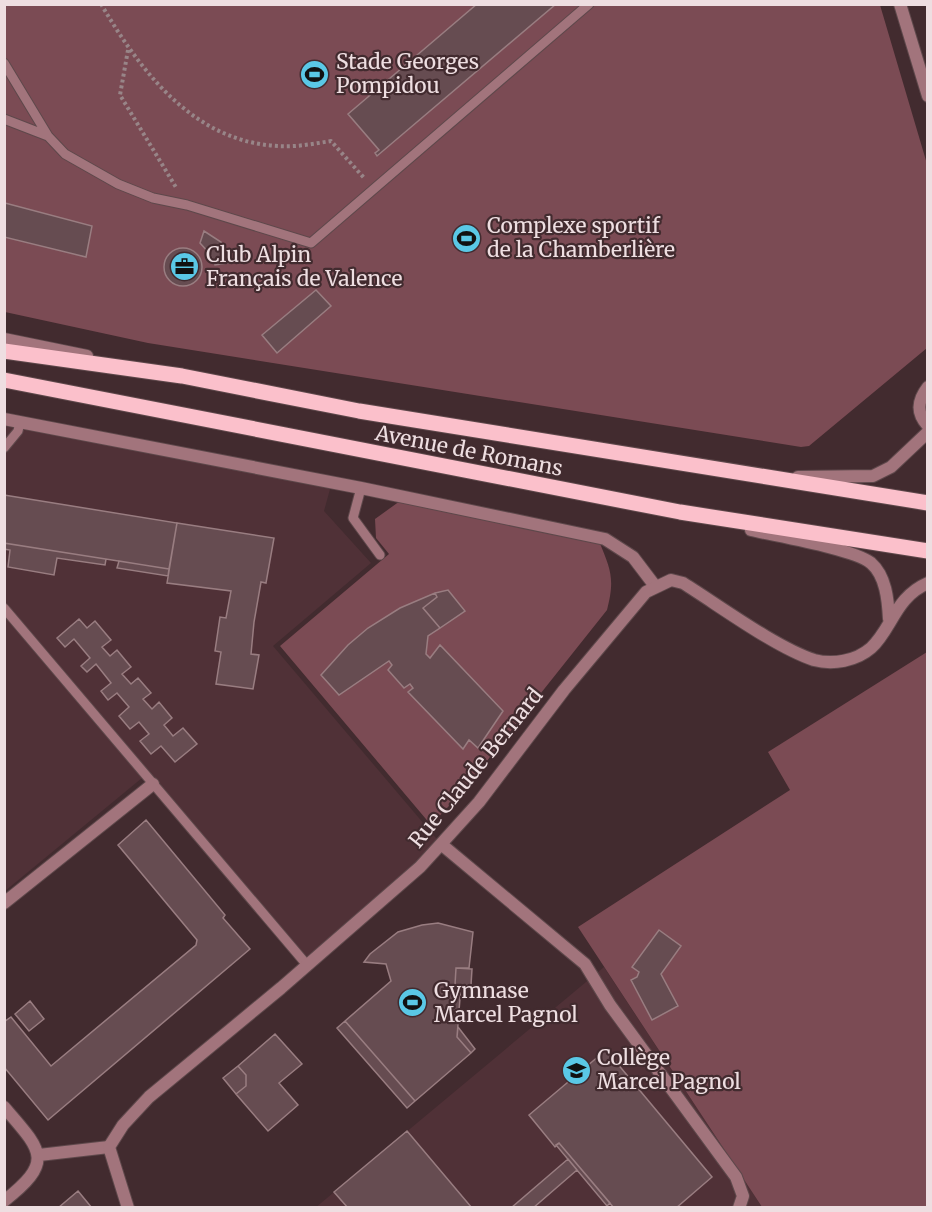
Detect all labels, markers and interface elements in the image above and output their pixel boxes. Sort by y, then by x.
place label: Stade Georges Pompidou [336,48,479,99]
sports icon: Stade Georges Pompidou [299,58,331,90]
place label: Complexe sportif de la Chamberlière [487,212,675,263]
sports icon: Complexe sportif de la Chamberlière [450,222,482,254]
place label: Club Alpin Français de Valence [206,241,402,292]
office icon: Club Alpin Français de Valence [169,251,201,283]
street label: Avenue de Romans [372,419,565,482]
street label: Rue Claude Bernard [403,682,549,853]
place label: Gymnase Marcel Pagnol [434,977,578,1028]
sports icon: Gymnase Marcel Pagnol [397,987,429,1019]
place label: Collège Marcel Pagnol [597,1044,741,1095]
school or university icon: Collège Marcel Pagnol [560,1054,592,1086]

